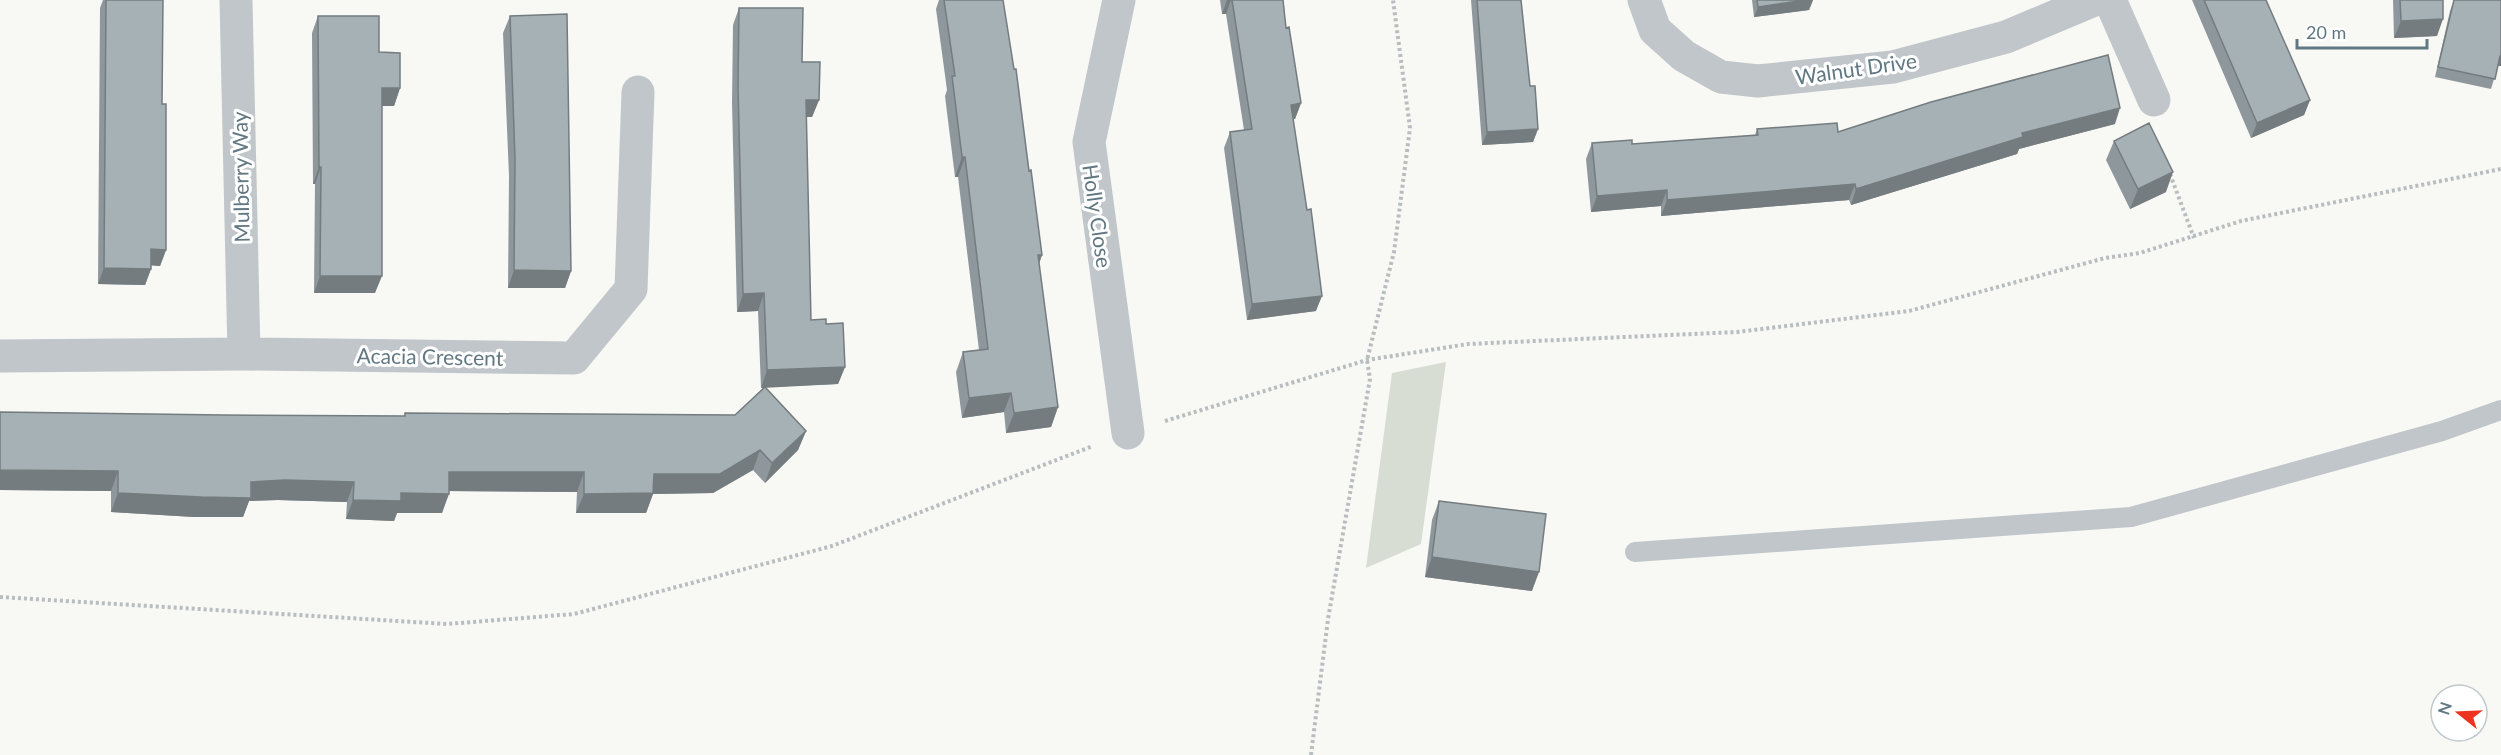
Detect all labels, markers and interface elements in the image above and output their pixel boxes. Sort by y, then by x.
scale bar [2297,12,2428,50]
text: 20 m [2306,21,2346,43]
street label: Walnut Drive [1794,47,1918,89]
street label: Mulberry Way [226,111,254,243]
street label: Holly Close [1078,163,1118,269]
street label: Acacia Crescent [356,342,504,370]
north arrow [2429,683,2489,743]
text: N [2433,699,2455,717]

